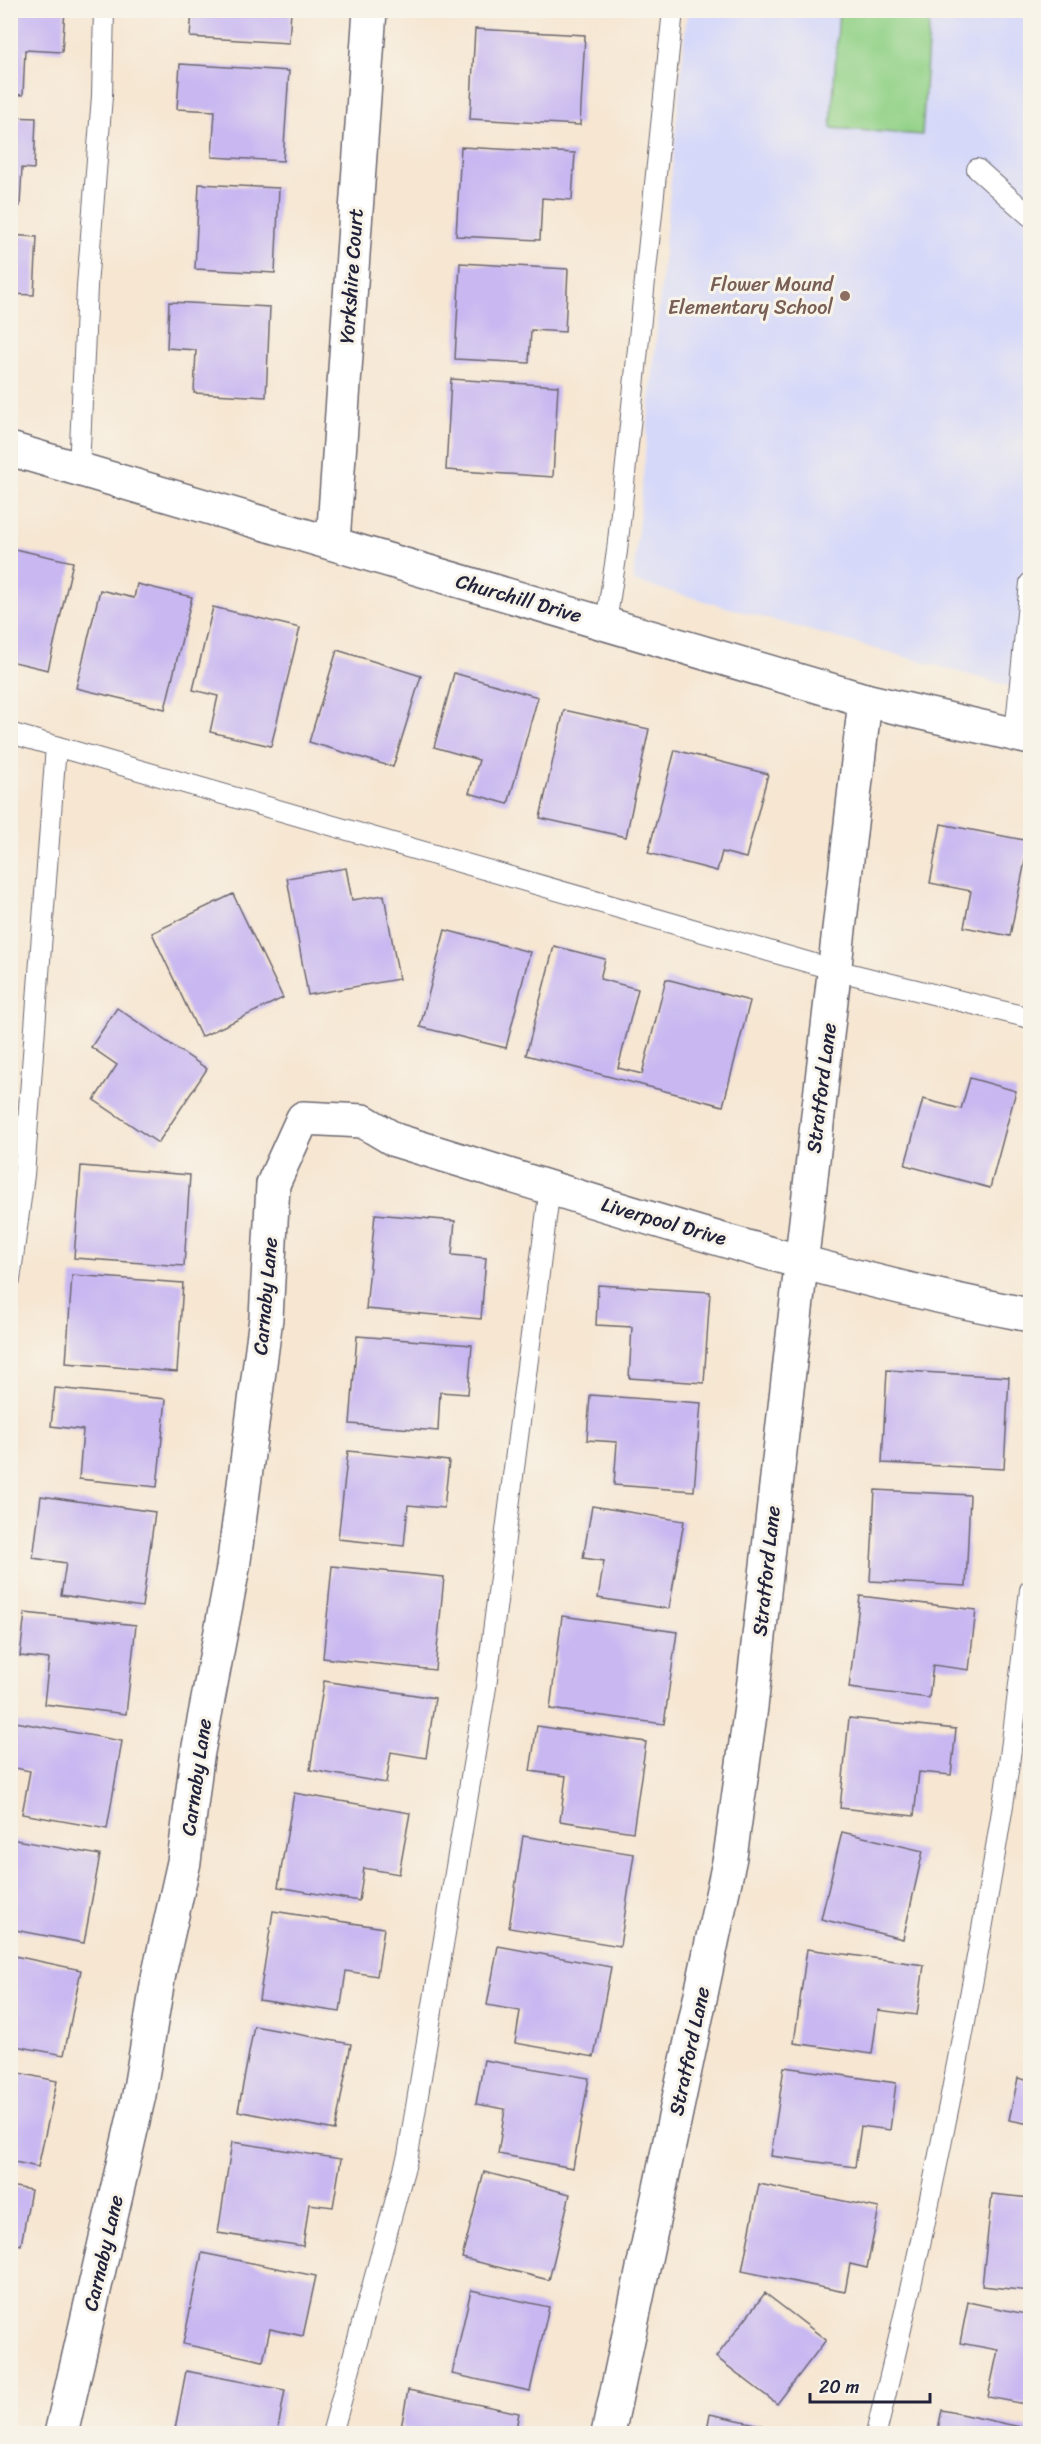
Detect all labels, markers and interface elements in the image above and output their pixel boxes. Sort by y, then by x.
street label: Yorkshire Court [329,207,374,345]
place label: Flower Mound Elementary School [668,267,834,325]
marker: Flower Mound Elementary School [838,289,852,303]
street label: Churchill Drive [452,564,586,633]
street label: Stratford Lane [796,1021,847,1155]
street label: Liverpool Drive [597,1187,731,1256]
street label: Carnaby Lane [243,1236,288,1356]
street label: Stratford Lane [742,1504,791,1638]
street label: Carnaby Lane [171,1716,222,1838]
street label: Stratford Lane [659,1983,720,2119]
street label: Carnaby Lane [73,2192,134,2315]
scale bar [810,2366,930,2404]
text: 20 m [819,2371,859,2403]

